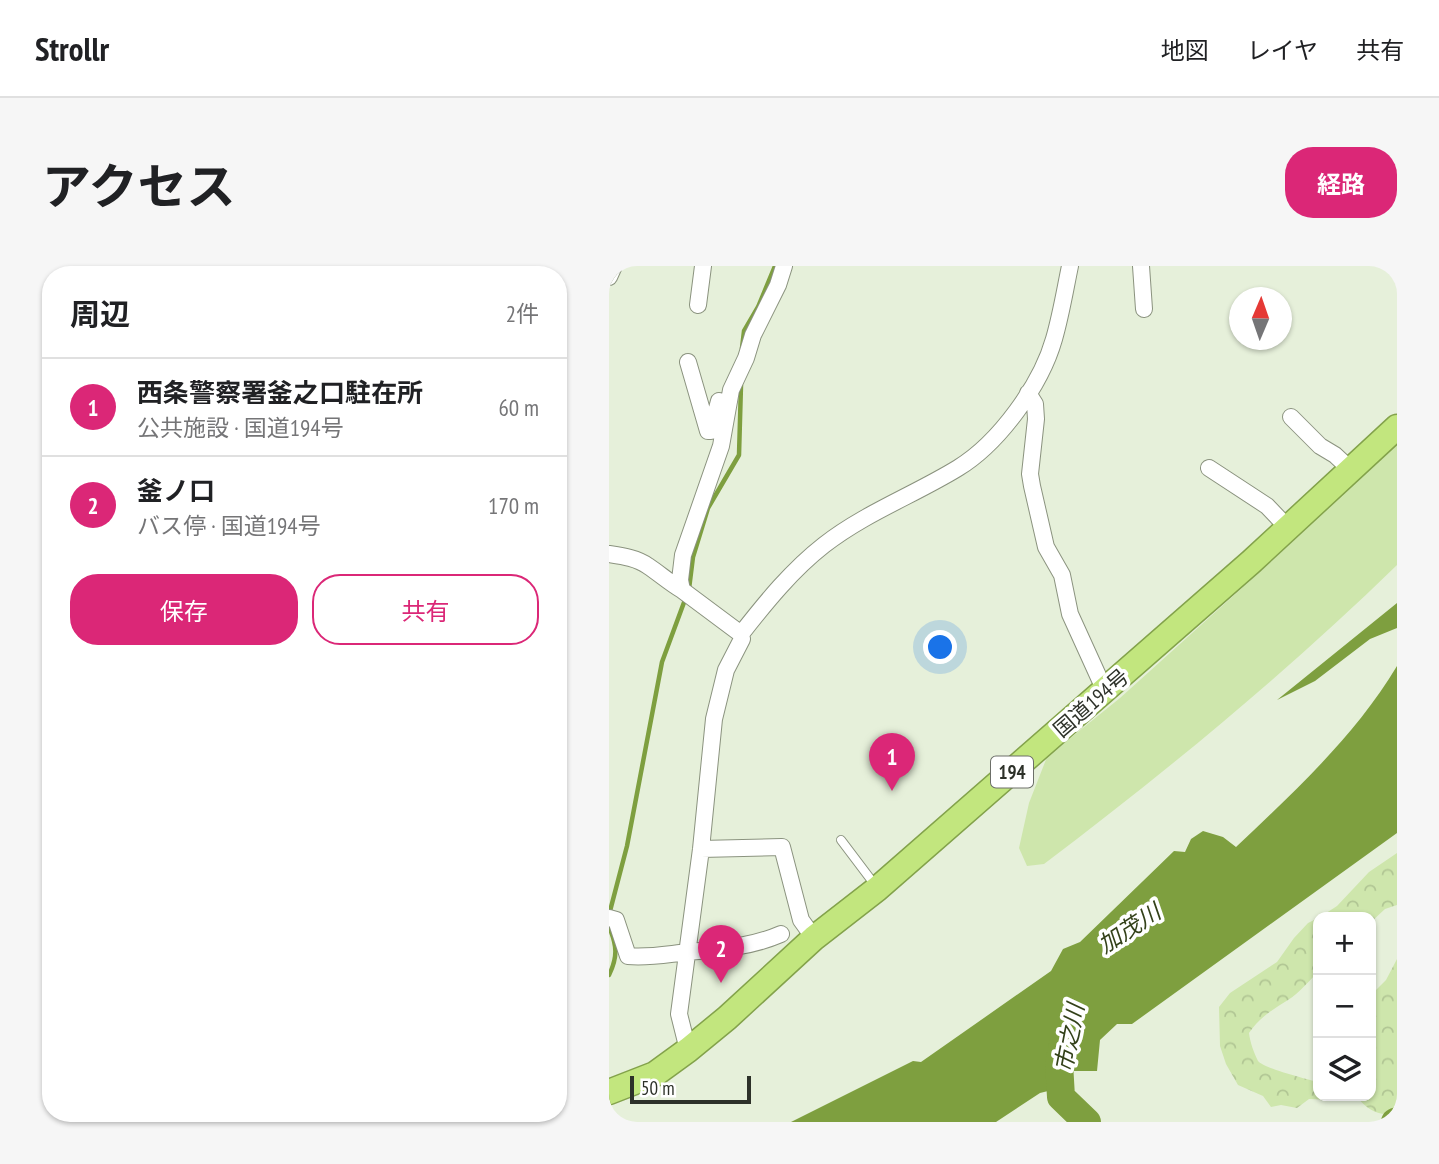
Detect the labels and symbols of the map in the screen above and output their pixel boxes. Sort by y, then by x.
north arrow [1229,287,1292,350]
your location [923,630,957,664]
street label: 国道194号 [1048,663,1134,743]
pin: 1 [869,733,915,791]
road number: 194 [991,757,1033,788]
water label: 加茂川 [1092,895,1168,959]
pin: 2 [698,925,744,983]
water label: 市之川 [1048,998,1090,1075]
scale bar [630,1073,751,1105]

